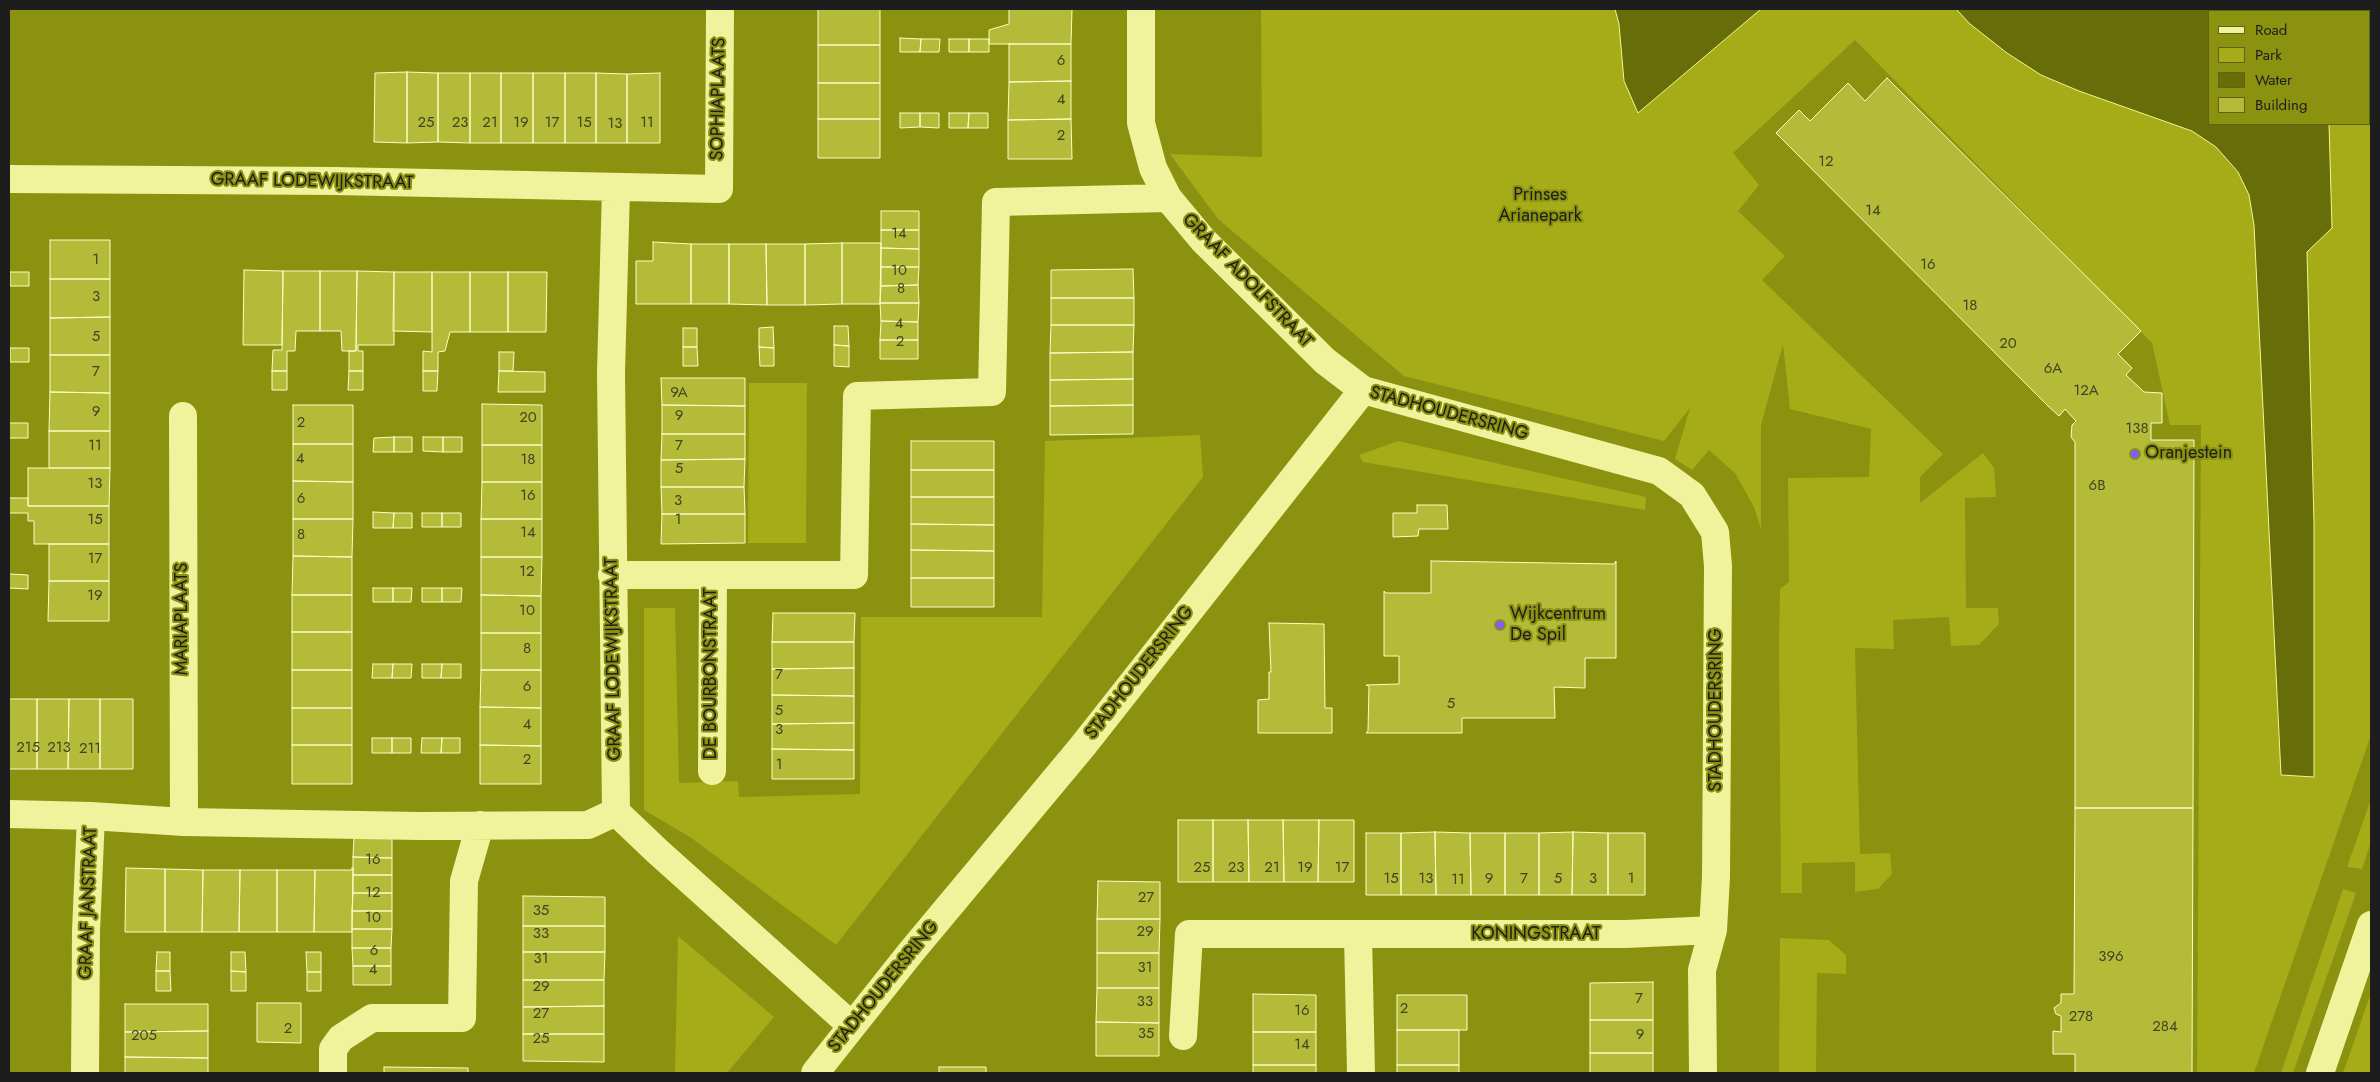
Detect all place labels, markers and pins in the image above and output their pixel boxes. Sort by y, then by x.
place label: Oranjestein [2145,443,2232,465]
marker: Oranjestein [2129,448,2141,460]
place label: Wijkcentrum De Spil [1510,604,1606,646]
marker: Wijkcentrum De Spil [1494,619,1506,631]

